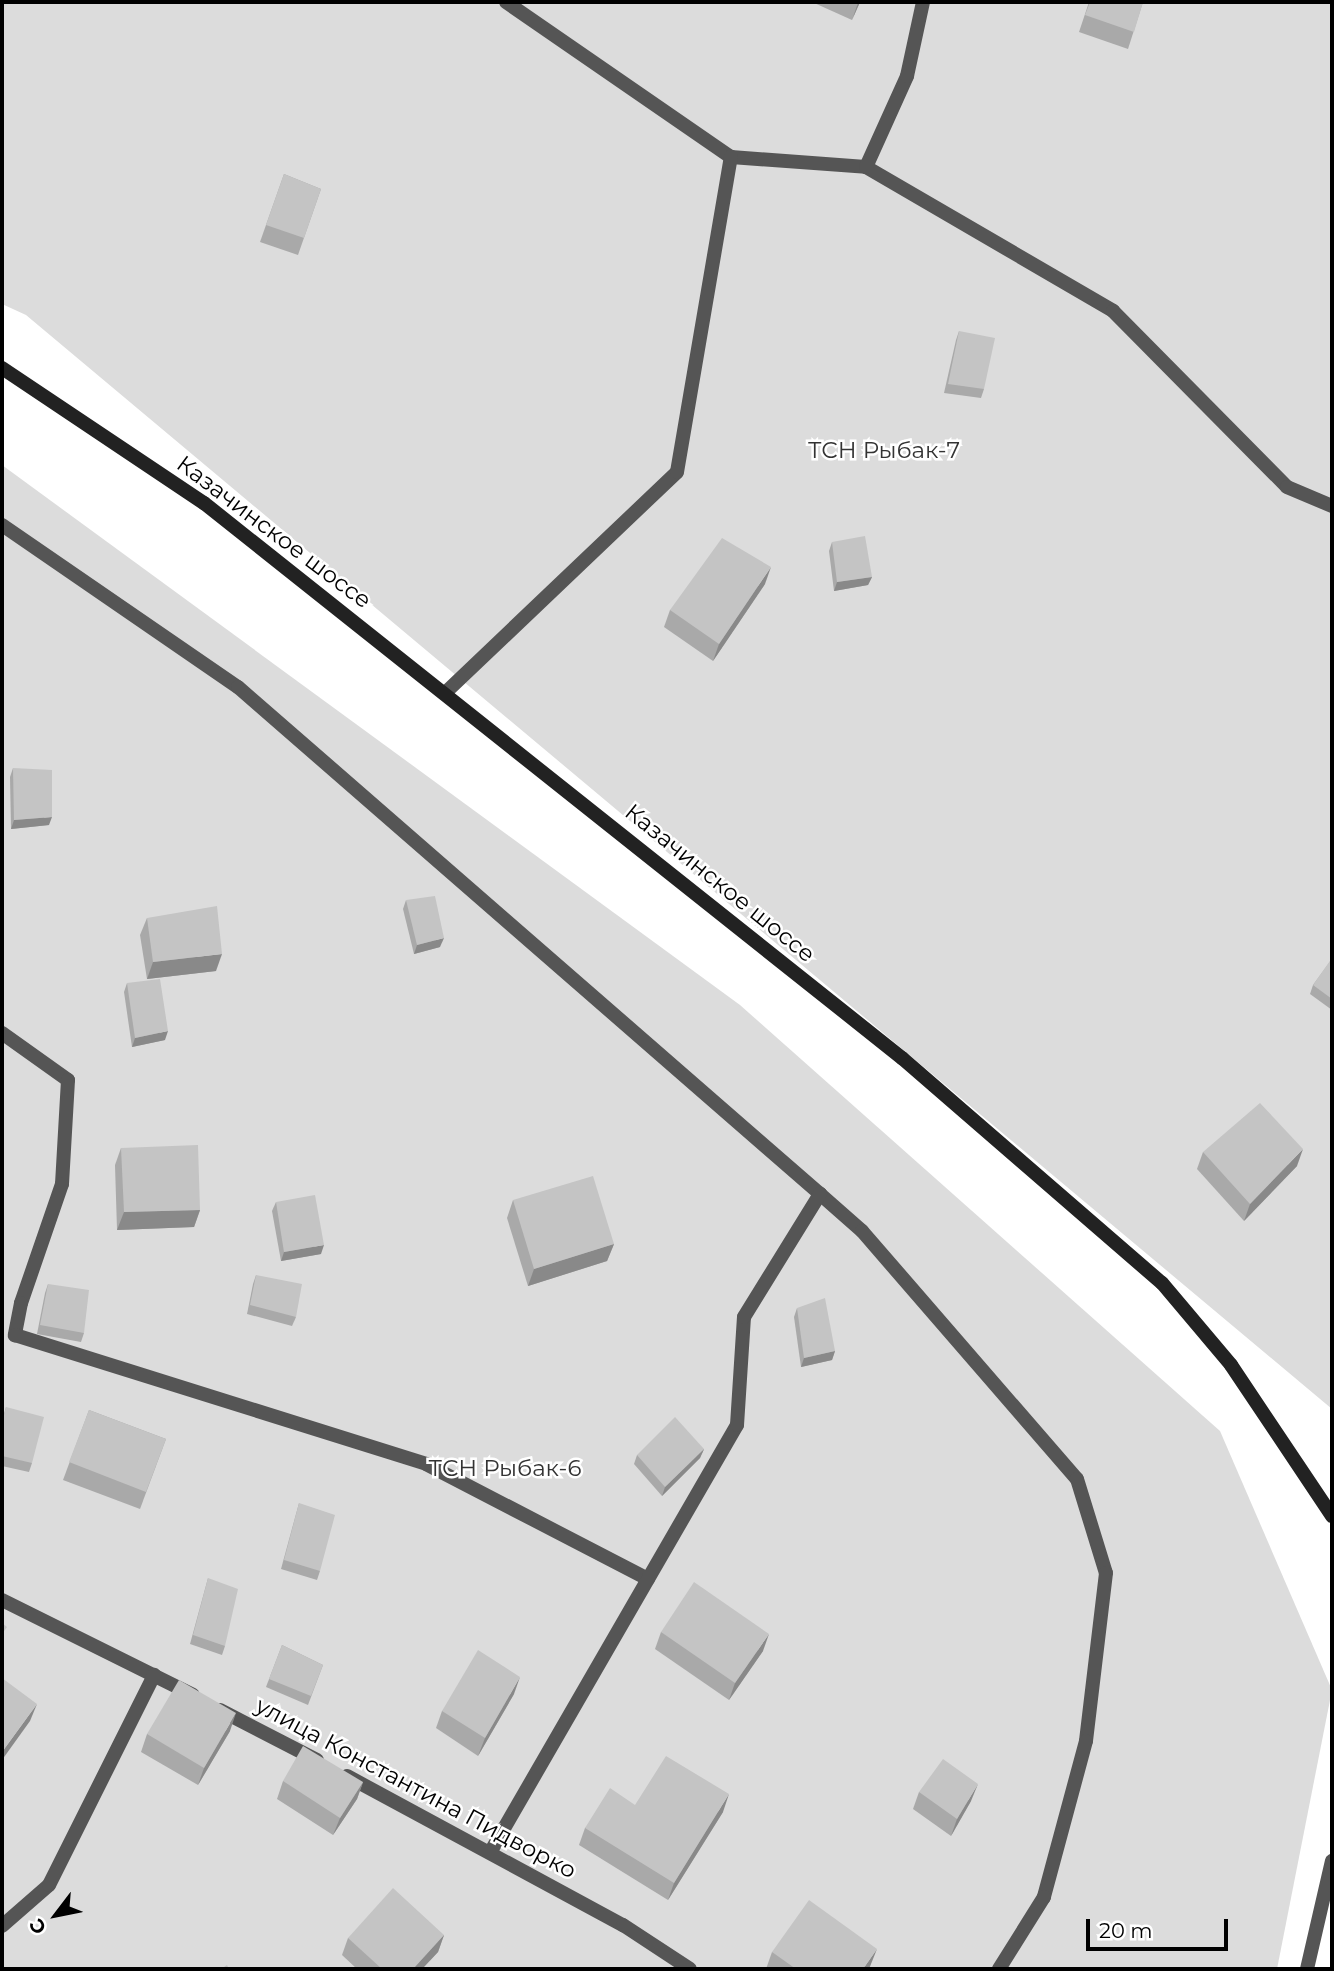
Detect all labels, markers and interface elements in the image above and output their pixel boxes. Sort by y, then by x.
park label: ТСН Рыбак-7 [808,436,960,464]
street label: Казачинское шоссе [171,450,377,614]
street label: Казачинское шоссе [619,798,821,968]
park label: ТСН Рыбак-6 [429,1454,581,1482]
street label: улица Константина Пидворко [251,1691,581,1885]
north arrow [21,1880,91,1950]
scale bar [1089,1904,1231,1948]
text: С [24,1914,51,1938]
text: 20 m [1099,1918,1153,1943]

